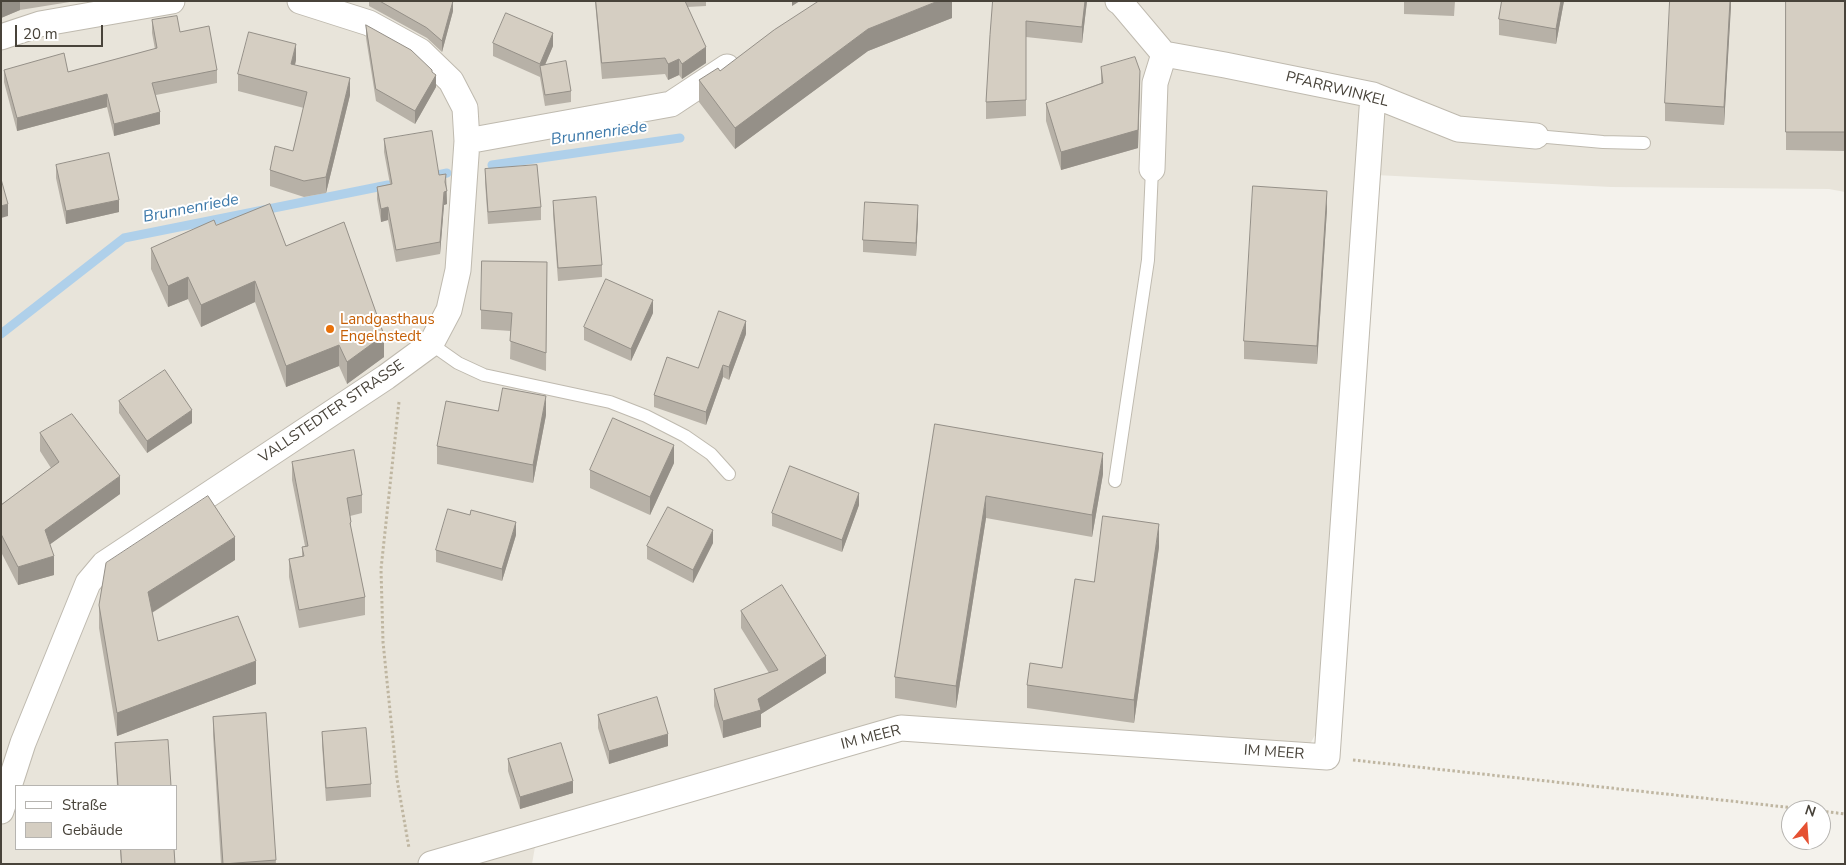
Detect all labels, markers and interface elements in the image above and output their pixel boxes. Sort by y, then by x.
scale bar [18,15,105,47]
text: 20 m [23,24,58,44]
street label: PFARRWINKEL [1284,69,1390,111]
water label: Brunnenriede [550,118,648,150]
water label: Brunnenriede [142,190,240,228]
place label: Landgasthaus Engelnstedt [340,311,435,346]
marker: Landgasthaus Engelnstedt [324,323,336,335]
street label: VALLSTEDTER STRASSE [256,357,408,467]
street label: IM MEER [839,722,903,754]
street label: IM MEER [1243,742,1305,764]
legend [15,785,178,850]
text: Straße [62,795,107,815]
north arrow [1781,800,1831,850]
text: N [1803,801,1818,822]
text: Gebäude [62,820,123,840]

